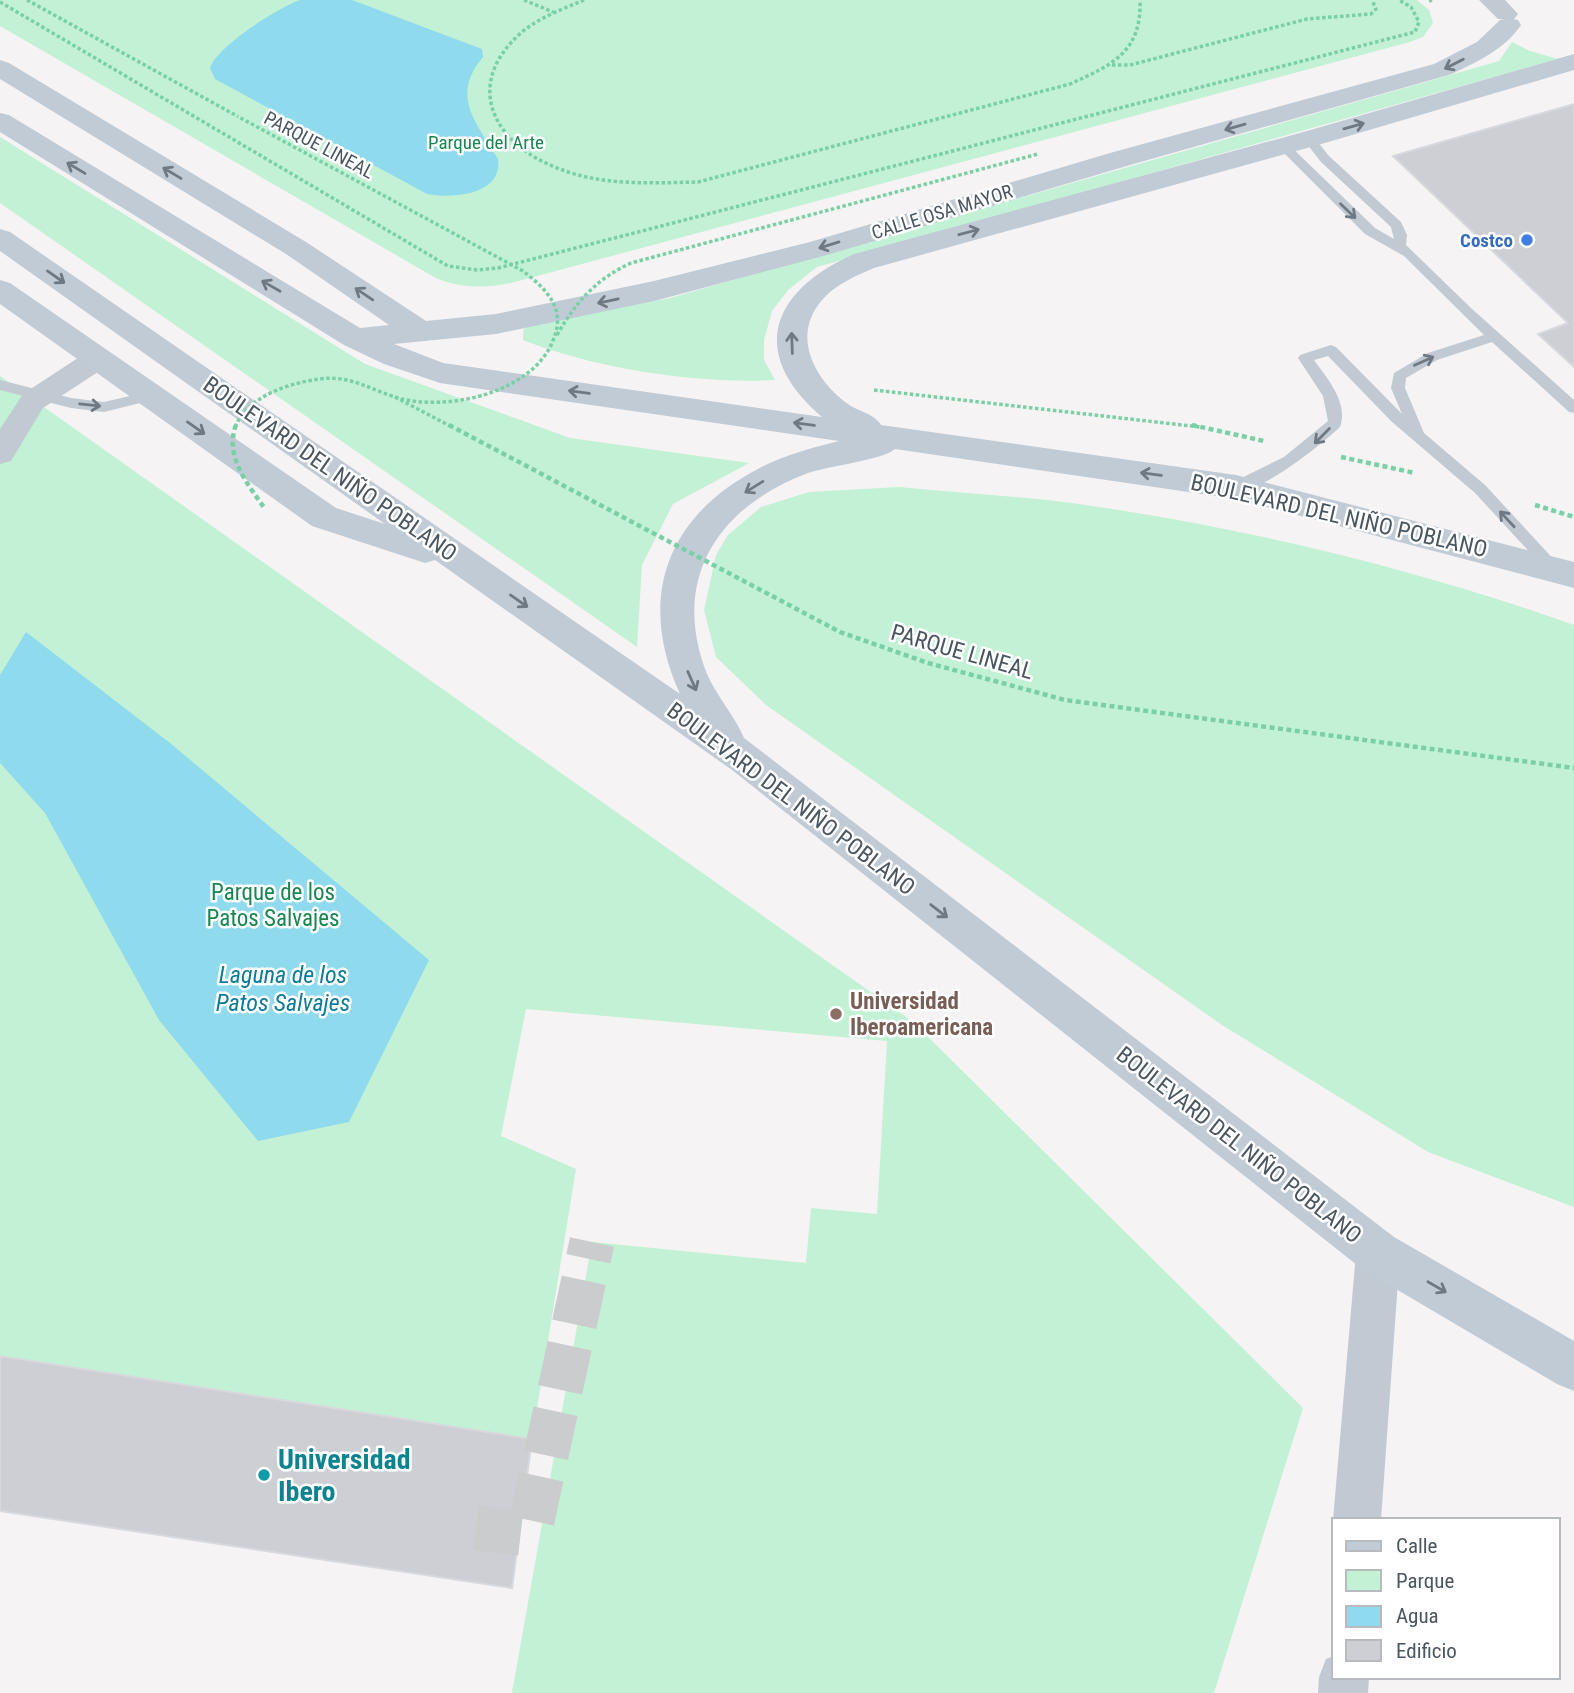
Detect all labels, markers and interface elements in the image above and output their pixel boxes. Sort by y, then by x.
one-way arrow [1444,57,1465,71]
street label: PARQUE LINEAL [260,106,378,184]
one-way arrow [1342,118,1364,131]
one-way arrow [1225,121,1247,134]
park label: Parque del Arte [428,131,544,154]
one-way arrow [67,160,87,174]
one-way arrow [162,165,182,179]
street label: CALLE OSA MAYOR [869,180,1015,244]
one-way arrow [1340,202,1357,219]
one-way arrow [958,225,980,238]
place label: Costco [1460,229,1513,252]
marker: Costco [1519,232,1535,248]
one-way arrow [818,240,840,253]
one-way arrow [46,270,65,284]
one-way arrow [261,279,281,293]
one-way arrow [355,286,374,301]
one-way arrow [597,294,620,308]
one-way arrow [786,332,799,355]
one-way arrow [1413,354,1434,367]
street label: BOULEVARD DEL NIÑO POBLANO [198,370,463,567]
one-way arrow [568,385,591,398]
one-way arrow [79,399,101,412]
one-way arrow [793,417,816,430]
one-way arrow [186,421,205,435]
one-way arrow [1314,427,1331,444]
one-way arrow [1140,467,1163,480]
street label: BOULEVARD DEL NIÑO POBLANO [1188,468,1490,563]
one-way arrow [745,479,764,494]
one-way arrow [1499,511,1516,528]
one-way arrow [509,594,528,608]
street label: PARQUE LINEAL [888,619,1036,685]
one-way arrow [687,670,700,692]
street label: BOULEVARD DEL NIÑO POBLANO [662,696,921,901]
park label: Parque de los Patos Salvajes [207,879,339,932]
one-way arrow [929,903,947,918]
water label: Laguna de los Patos Salvajes [216,961,350,1017]
place label: Universidad Iberoamericana [850,988,993,1041]
marker: Universidad Iberoamericana [828,1006,844,1022]
street label: BOULEVARD DEL NIÑO POBLANO [1111,1040,1367,1249]
one-way arrow [1426,1281,1447,1294]
place label: Universidad Ibero [278,1443,411,1508]
marker: Universidad Ibero [256,1467,272,1483]
legend [1332,1518,1560,1679]
text: Calle [1396,1534,1438,1558]
text: Parque [1396,1569,1454,1593]
text: Agua [1396,1604,1439,1628]
text: Edificio [1396,1639,1457,1663]

